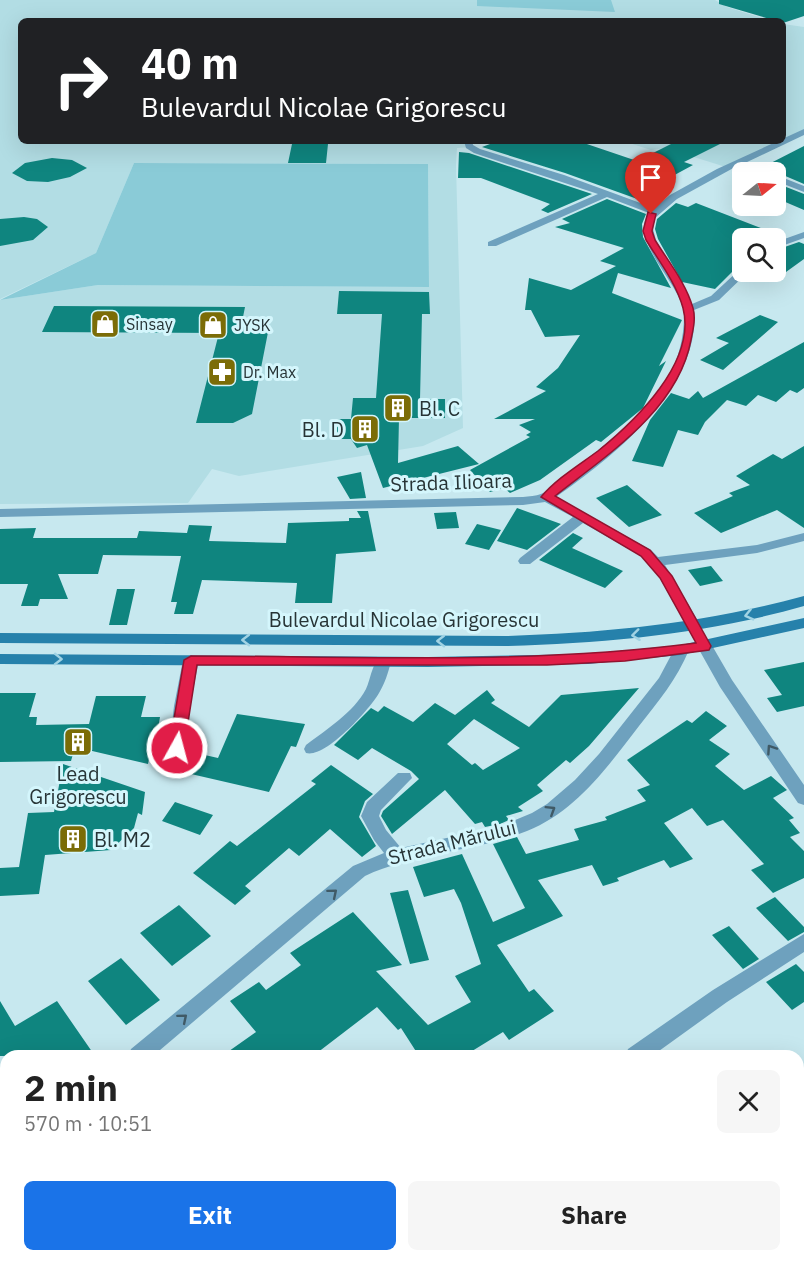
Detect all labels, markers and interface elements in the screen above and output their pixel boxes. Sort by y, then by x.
text: 40 m [141,36,239,91]
icon: right [42,42,120,120]
text: Bulevardul Nicolae Grigorescu [141,89,506,124]
pin [625,152,676,214]
icon: arrive [634,161,667,194]
north arrow [732,162,786,216]
map controls [732,162,786,282]
button: search [732,228,786,282]
shop icon: Sinsay [89,308,121,340]
shop icon: JYSK [197,309,229,341]
place label: Sinsay [126,314,173,334]
place label: JYSK [234,315,271,335]
pharmacy icon: Dr. Max [206,356,238,388]
place label: Dr. Max [243,362,296,382]
building icon: Bl. C [382,392,414,424]
place label: Bl. C [419,395,460,422]
building icon: Bl. D [349,413,381,445]
place label: Bl. D [302,416,344,443]
street label: Strada Ilioara [390,466,513,498]
street label: Bulevardul Nicolae Grigorescu [269,606,539,633]
one-way arrow [744,608,754,621]
one-way arrow [631,628,641,640]
one-way arrow [242,634,251,646]
one-way arrow [437,635,446,647]
one-way arrow [54,653,63,665]
position arrow [145,716,209,780]
building icon: Lead Grigorescu [62,726,94,758]
one-way arrow [767,745,778,756]
place label: Lead Grigorescu [29,760,127,810]
one-way arrow [544,806,555,817]
street label: Strada Mărului [385,813,519,871]
building icon: Bl. M2 [57,823,89,855]
place label: Bl. M2 [94,826,151,853]
one-way arrow [326,890,337,901]
one-way arrow [176,1015,187,1026]
text: 2 min [24,1064,118,1111]
button: close [717,1070,780,1133]
text: 570 m · 10:51 [24,1110,152,1137]
button: Exit [24,1181,396,1250]
button: Share [408,1181,780,1250]

